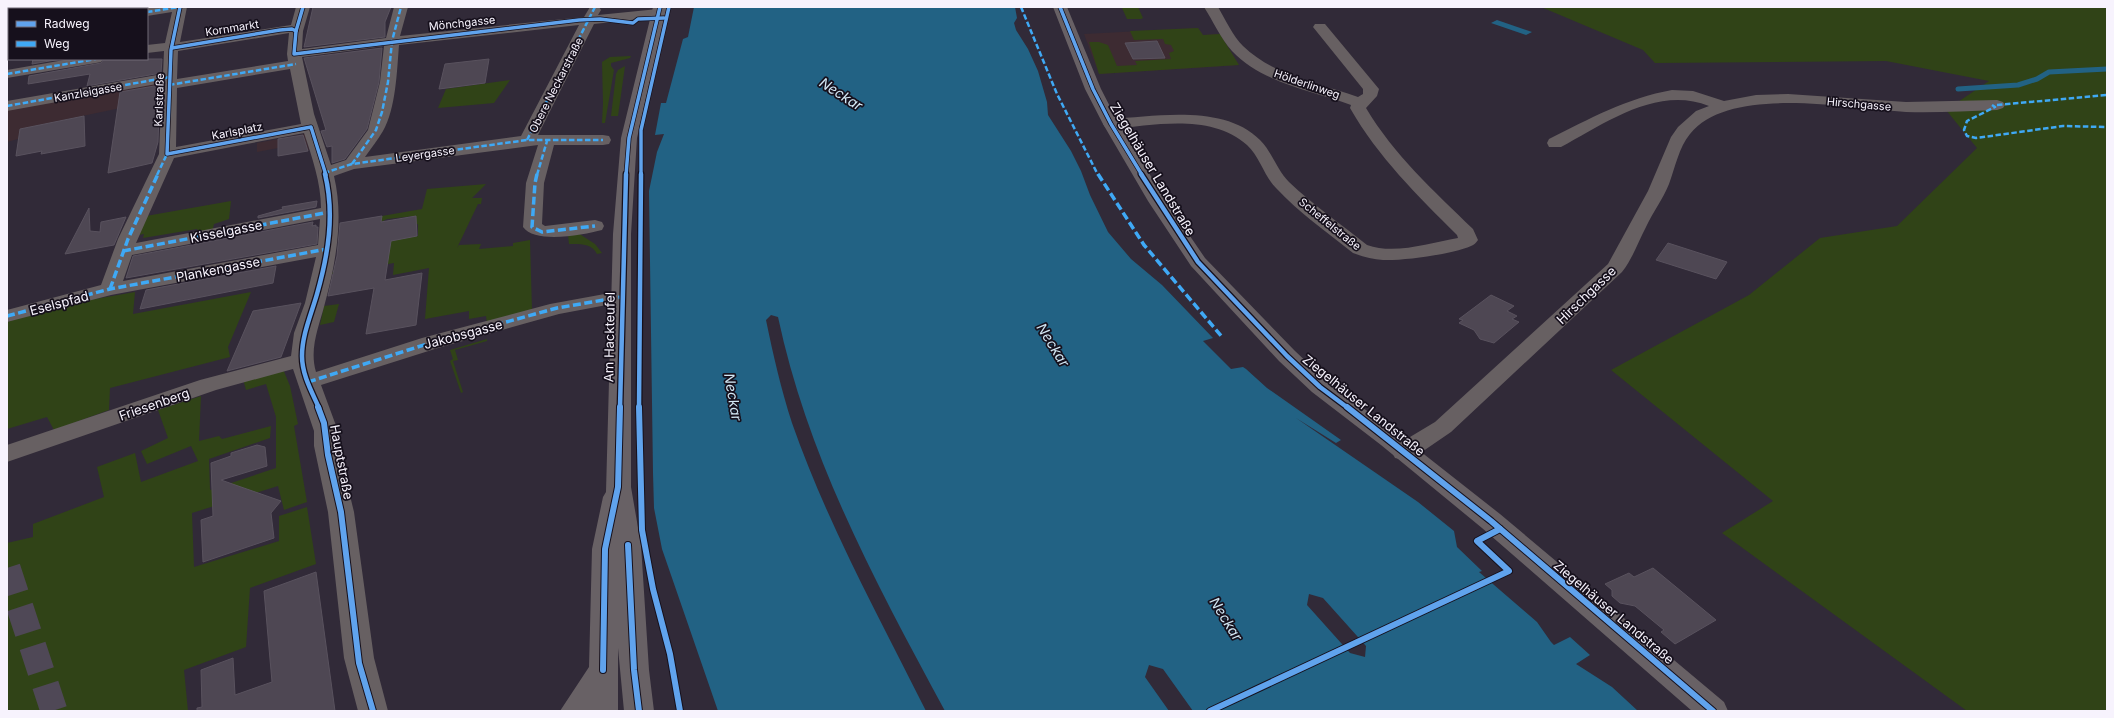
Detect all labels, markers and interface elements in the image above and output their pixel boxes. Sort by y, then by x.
legend [8,8,148,60]
street label: Mönchgasse [428,13,496,33]
text: Radweg [44,16,90,31]
street label: Kornmarkt [204,17,260,39]
street label: Obere Neckarstraße [526,35,586,135]
text: Weg [44,36,70,51]
street label: Hölderlinweg [1272,66,1342,102]
street label: Karlstraße [151,73,167,127]
water label: Neckar [817,73,867,114]
street label: Kanzleigasse [53,79,123,105]
street label: Hirschgasse [1826,94,1892,114]
street label: Ziegelhäuser Landstraße [1107,100,1199,238]
street label: Karlsplatz [210,119,264,143]
street label: Leyergasse [394,143,456,165]
street label: Scheffelstraße [1296,195,1364,253]
street label: Kisselgasse [189,216,263,246]
street label: Plankengasse [175,253,261,285]
street label: Hirschgasse [1553,263,1619,327]
street label: Eselspfad [28,287,90,319]
street label: Am Hackteufel [600,292,618,382]
street label: Jakobsgasse [422,316,504,352]
water label: Neckar [1034,320,1074,370]
street label: Ziegelhäuser Landstraße [1300,351,1428,459]
water label: Neckar [721,372,746,423]
street label: Friesenberg [117,384,191,424]
street label: Hauptstraße [327,423,357,501]
street label: Ziegelhäuser Landstraße [1550,557,1678,667]
water label: Neckar [1207,594,1247,644]

